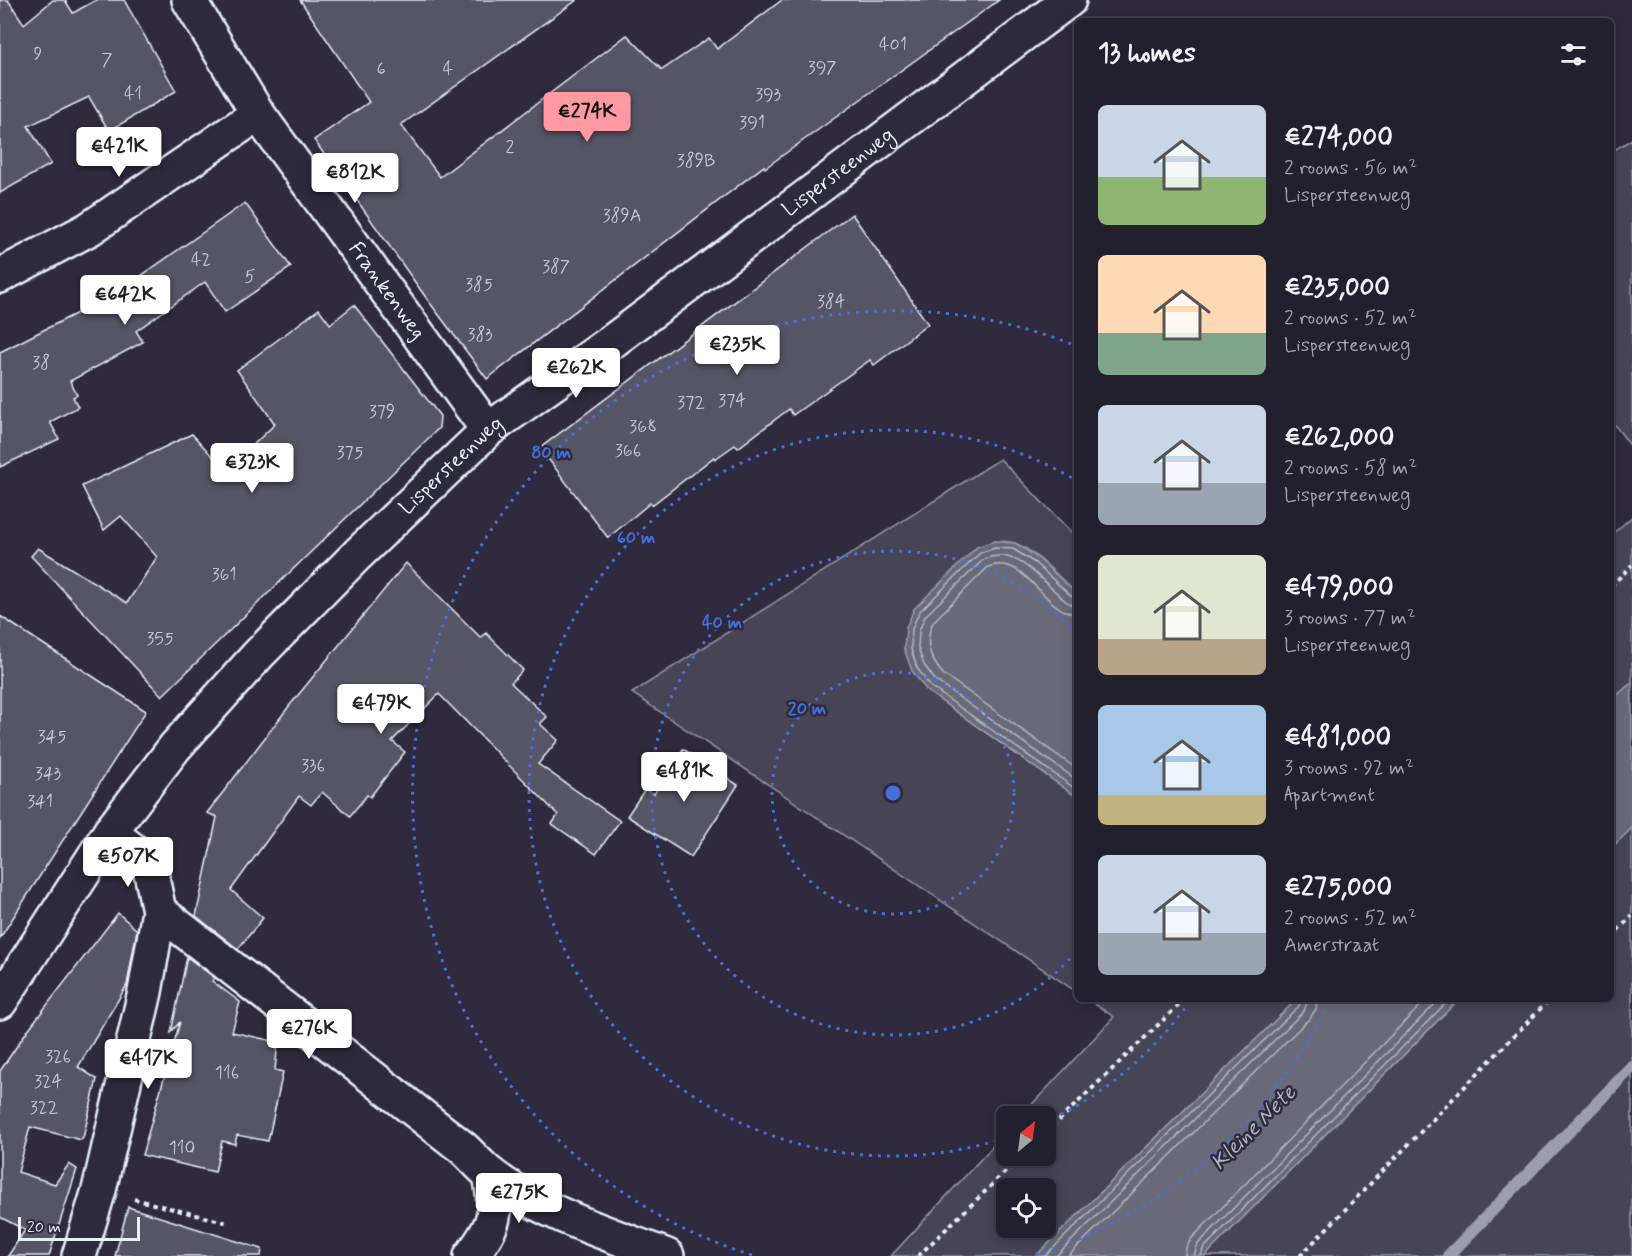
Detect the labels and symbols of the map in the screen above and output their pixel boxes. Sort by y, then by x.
house number: 401 [879,33,907,57]
house number: 9 [34,42,43,66]
house number: 7 [102,48,113,72]
house number: 397 [808,56,836,80]
house number: 6 [376,57,386,81]
house number: 4 [443,57,453,81]
house number: 41 [124,82,142,106]
house number: 393 [755,83,781,107]
pin: €274K [545,92,629,143]
house number: 391 [739,111,765,135]
street label: Lispersteenweg [777,121,901,223]
pin: €421K [77,127,161,178]
house number: 2 [506,135,515,159]
house number: 389B [677,149,715,173]
pin: €812K [313,153,397,204]
house number: 389A [602,204,642,228]
street label: Frankenweg [342,236,432,345]
house number: 42 [191,248,211,272]
house number: 387 [542,255,570,279]
house number: 5 [245,265,256,289]
house number: 385 [465,273,493,297]
pin: €642K [83,275,167,326]
house number: 384 [817,290,846,314]
house number: 383 [467,323,493,347]
pin: €235K [695,325,779,376]
pin: €262K [534,348,618,399]
house number: 38 [32,351,50,375]
house number: 374 [718,389,746,413]
house number: 372 [677,391,705,415]
house number: 379 [369,400,395,424]
street label: Lispersteenweg [393,410,509,521]
house number: 368 [629,415,657,439]
house number: 366 [615,439,641,463]
house number: 375 [336,441,364,465]
text: 80 m [531,441,571,465]
pin: €323K [210,443,294,494]
text: 60 m [617,526,655,550]
house number: 361 [211,563,237,587]
text: 40 m [702,611,742,635]
house number: 355 [146,627,174,651]
pin: €479K [339,684,423,735]
text: 20 m [788,697,826,721]
house number: 345 [37,725,67,749]
pin: €481K [642,752,726,803]
house number: 336 [301,754,325,778]
house number: 343 [35,762,61,786]
centre of rings [883,783,903,803]
house number: 341 [27,790,53,814]
pin: €507K [86,837,170,888]
pin: €276K [267,1009,351,1060]
pin: €417K [106,1039,190,1090]
house number: 326 [45,1045,71,1069]
house number: 116 [215,1061,239,1085]
house number: 324 [34,1070,63,1094]
water label: Kleine Nete [1205,1079,1303,1177]
house number: 322 [30,1096,58,1120]
north arrow [996,1106,1056,1166]
house number: 110 [169,1136,195,1160]
pin: €275K [477,1173,561,1224]
scale bar [18,1214,140,1242]

